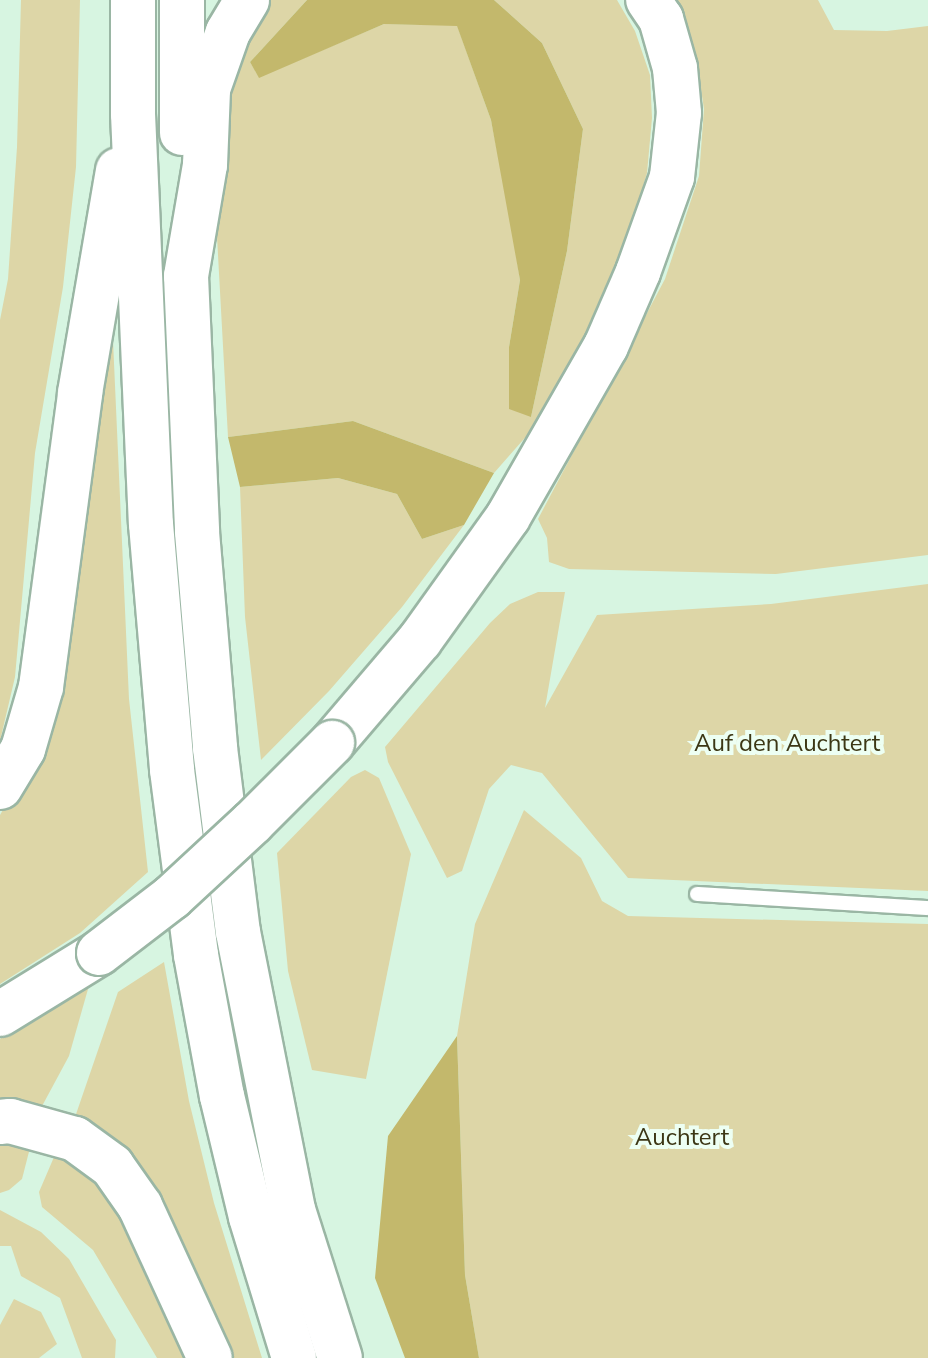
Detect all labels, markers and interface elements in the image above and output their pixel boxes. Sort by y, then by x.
park label: Auf den Auchtert [694,730,880,758]
park label: Auchtert [635,1124,729,1152]

